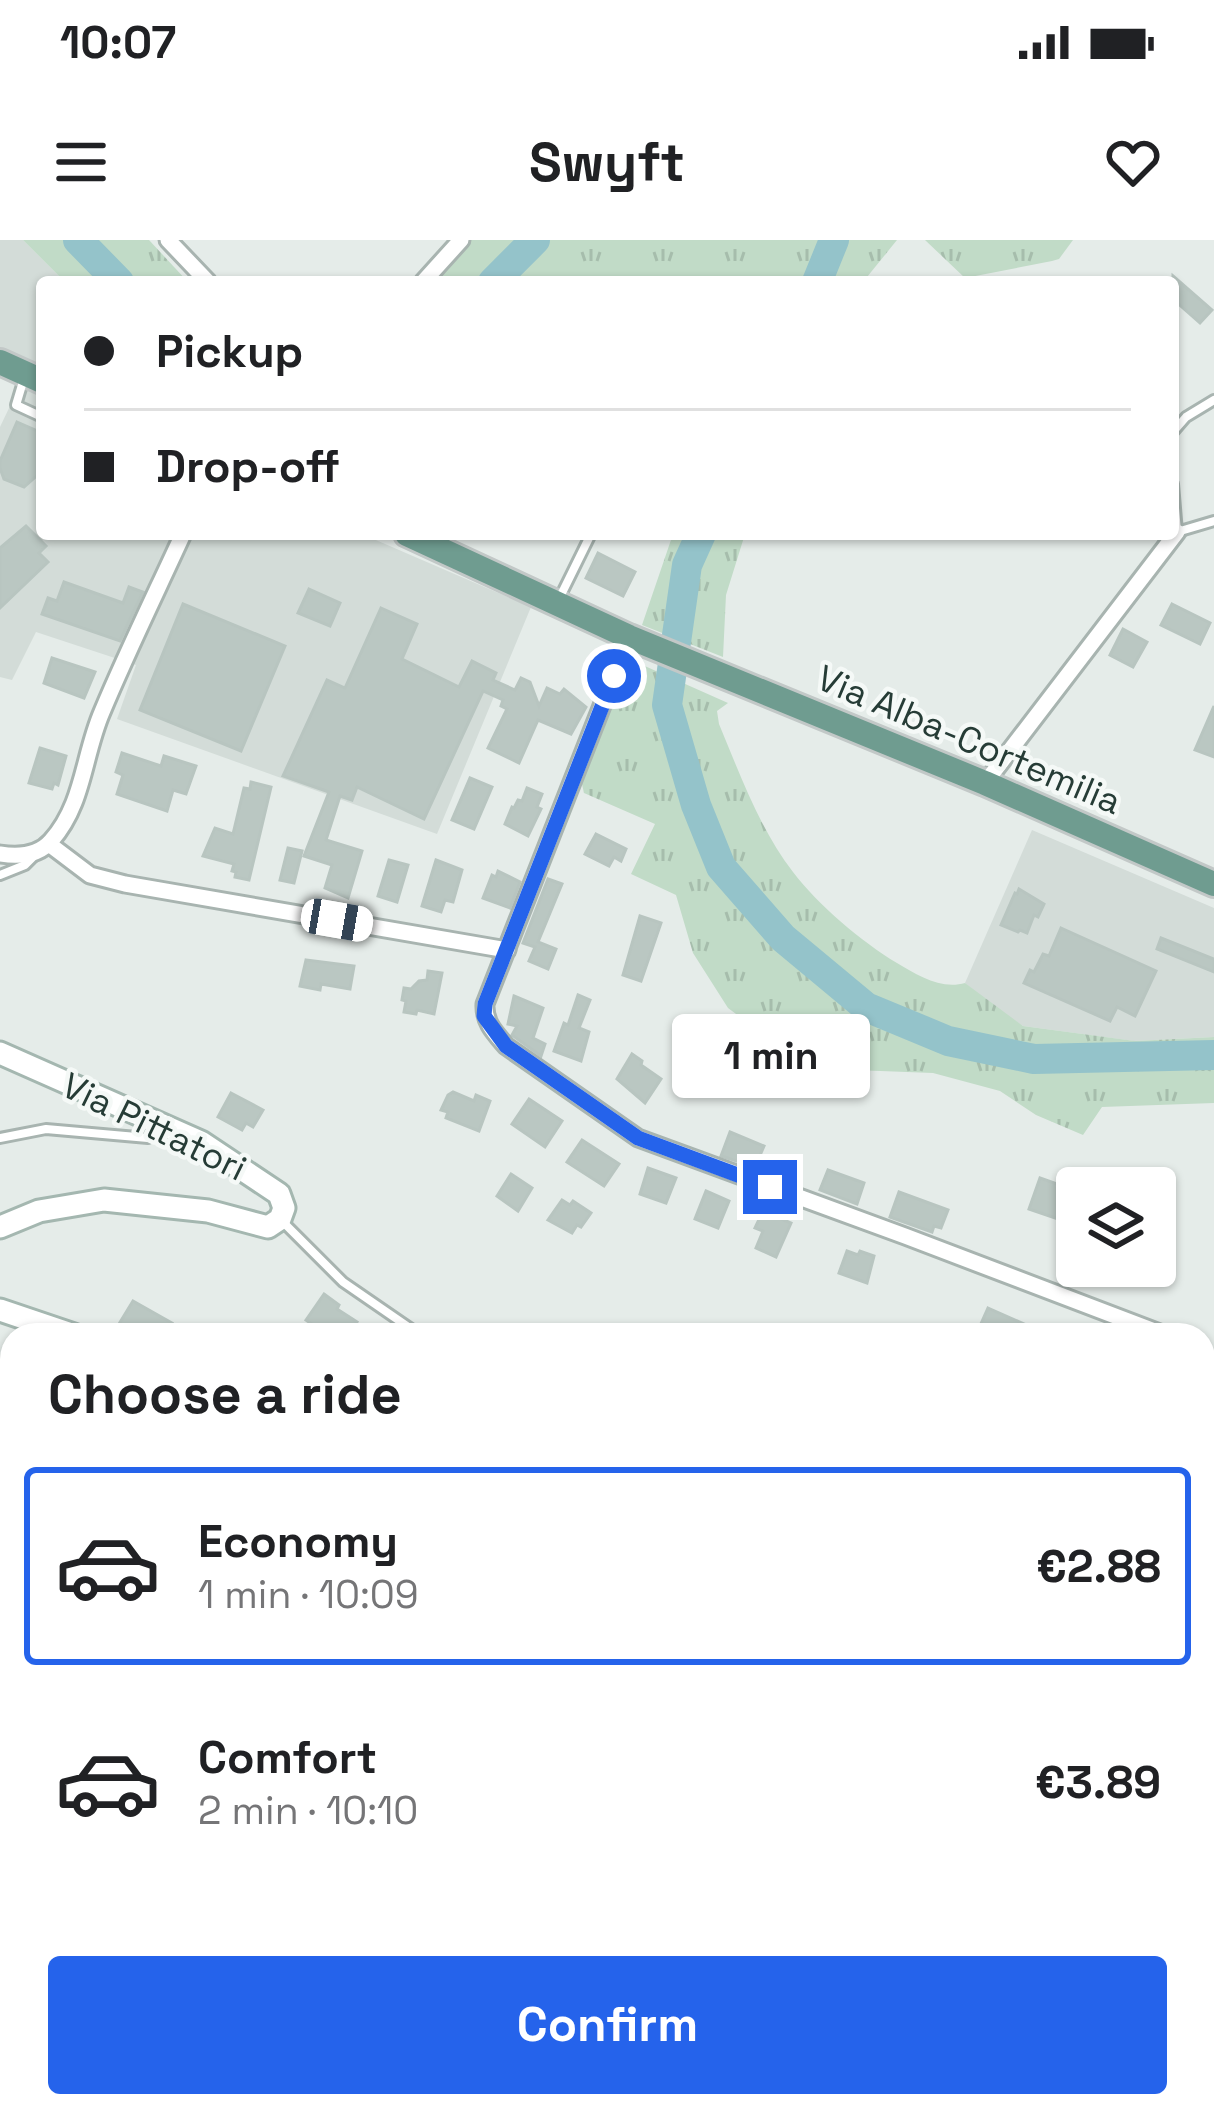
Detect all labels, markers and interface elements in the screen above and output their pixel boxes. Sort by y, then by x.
text: 10:07 [60,14,176,71]
text: Swyft [529,128,685,197]
icon: menu [48,129,114,195]
icon: heart [1100,129,1166,195]
text: Pickup [156,323,303,380]
text: Drop-off [156,438,340,495]
route start [587,649,641,703]
street label: Via Alba-Cortemilia [810,655,1128,825]
car [298,896,376,944]
callout: 1 min [671,1013,869,1097]
text: 1 min [723,1031,819,1080]
street label: Via Pittatori [54,1063,254,1191]
route end [743,1160,797,1214]
map controls [1056,1167,1176,1287]
button: layers [1056,1167,1176,1287]
text: Choose a ride [48,1360,402,1429]
icon: car [54,1512,162,1620]
text: Economy [198,1513,398,1570]
text: €2.88 [1036,1538,1161,1595]
text: 1 min · 10:09 [198,1570,419,1619]
icon: car [54,1728,162,1836]
text: Comfort [198,1729,377,1786]
text: €3.89 [1035,1754,1161,1811]
text: 2 min · 10:10 [198,1786,418,1835]
button: Confirm [48,1956,1167,2094]

